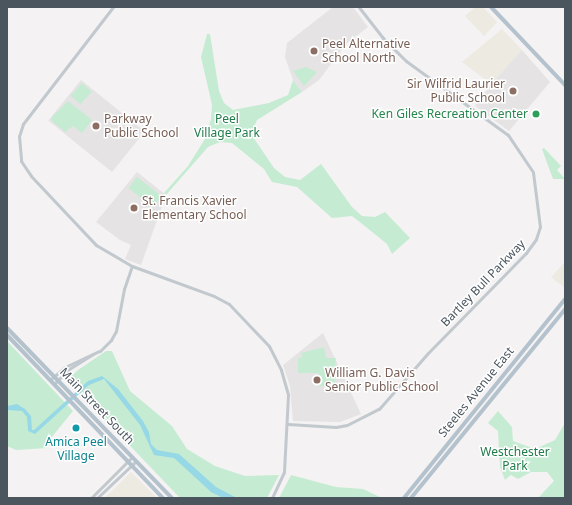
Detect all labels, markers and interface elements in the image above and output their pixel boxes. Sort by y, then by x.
place label: Peel Alternative School North [322,37,410,65]
marker: Peel Alternative School North [309,46,319,56]
place label: Sir Wilfrid Laurier Public School [407,77,505,105]
marker: Sir Wilfrid Laurier Public School [508,86,518,96]
place label: Ken Giles Recreation Center [371,107,528,121]
marker: Ken Giles Recreation Center [531,109,541,119]
place label: Parkway Public School [104,112,179,140]
park label: Peel Village Park [194,112,260,140]
marker: Parkway Public School [91,121,101,131]
place label: St. Francis Xavier Elementary School [142,194,247,222]
marker: St. Francis Xavier Elementary School [129,203,139,213]
street label: Bartley Bull Parkway [438,237,528,329]
street label: Steeles Avenue East [435,344,517,440]
street label: Main Street South [57,365,137,447]
place label: William G. Davis Senior Public School [325,366,439,394]
marker: William G. Davis Senior Public School [312,375,322,385]
marker: Amica Peel Village [71,423,81,433]
place label: Amica Peel Village [45,435,107,463]
park label: Westchester Park [480,445,550,473]

